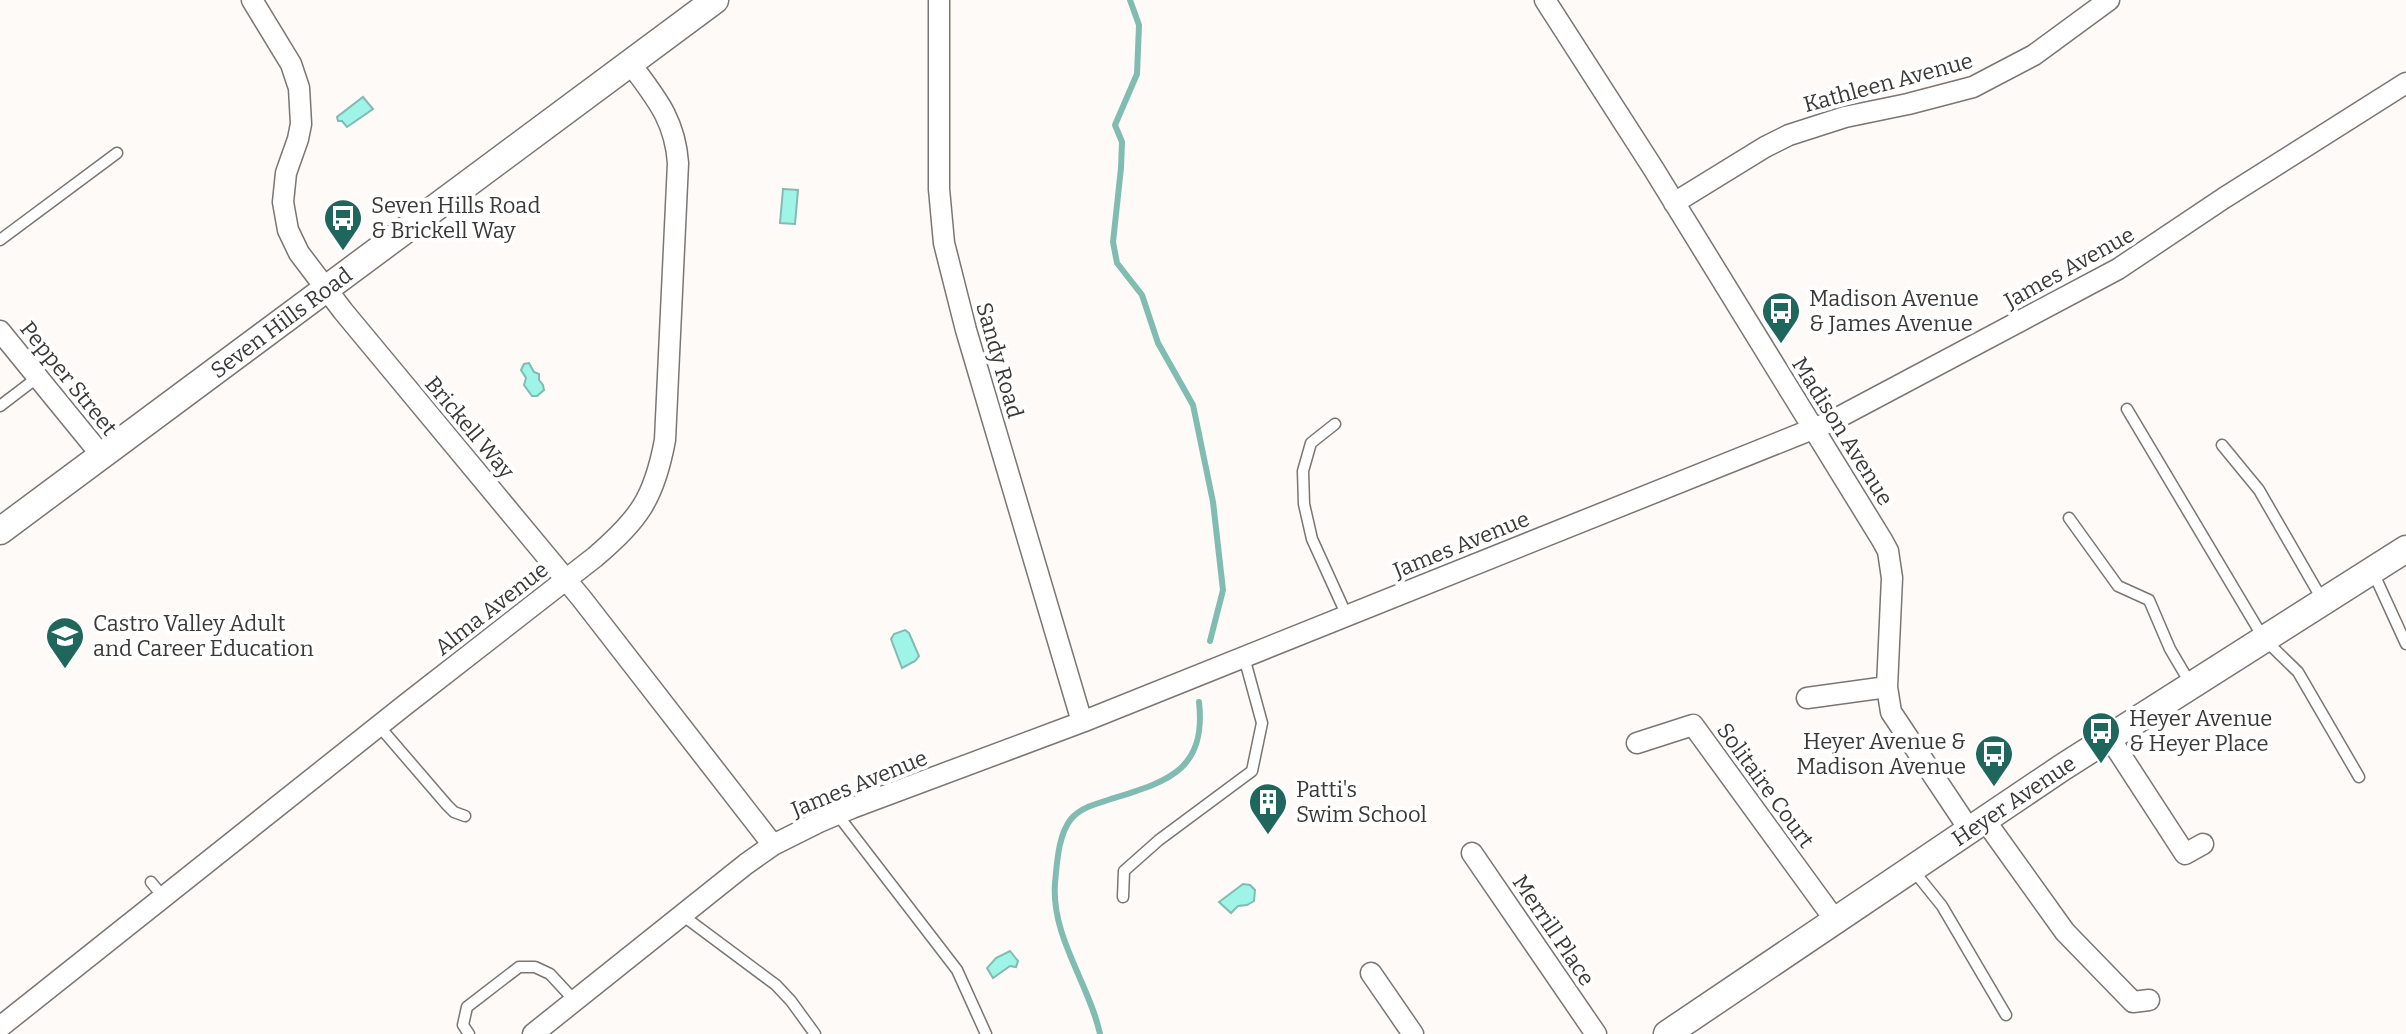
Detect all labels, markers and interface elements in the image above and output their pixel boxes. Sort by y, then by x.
street label: Kathleen Avenue [1801,47,1976,118]
place label: Seven Hills Road & Brickell Way [371,192,540,244]
bus stop icon: Seven Hills Road & Brickell Way [322,197,364,252]
street label: James Avenue [1999,221,2139,315]
street label: Seven Hills Road [205,261,357,384]
place label: Madison Avenue & James Avenue [1809,285,1979,337]
bus stop icon: Madison Avenue & James Avenue [1760,290,1802,345]
street label: Sandy Road [970,299,1029,421]
street label: Pepper Street [14,316,123,441]
street label: Madison Avenue [1786,352,1899,510]
street label: Brickell Way [419,371,520,484]
street label: James Avenue [1388,505,1533,584]
street label: Alma Avenue [429,556,553,661]
place label: Castro Valley Adult and Career Education [93,610,314,662]
school or university icon: Castro Valley Adult and Career Education [44,615,86,670]
place label: Heyer Avenue & Heyer Place [2129,705,2272,757]
bus stop icon: Heyer Avenue & Heyer Place [2080,710,2122,765]
street label: Solitaire Court [1711,717,1820,853]
place label: Heyer Avenue & Madison Avenue [1796,728,1966,780]
bus stop icon: Heyer Avenue & Madison Avenue [1973,733,2015,788]
street label: James Avenue [786,744,931,823]
street label: Heyer Avenue [1947,750,2081,852]
place label: Patti's Swim School [1296,776,1427,828]
building icon: Patti's Swim School [1247,781,1289,836]
street label: Merrill Place [1507,870,1600,991]

